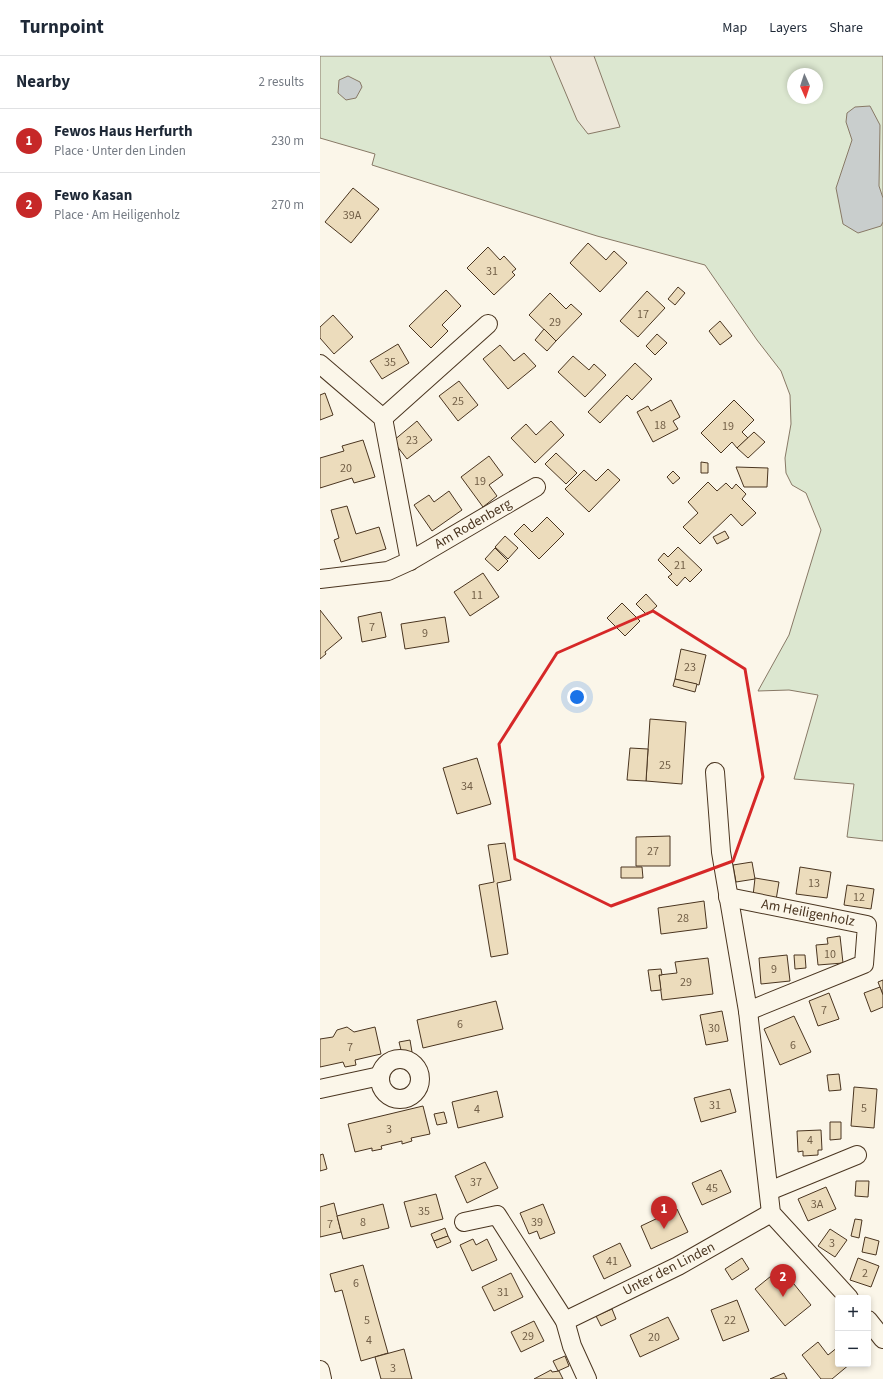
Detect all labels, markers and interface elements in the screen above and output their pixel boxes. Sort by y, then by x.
text: Turnpoint [20,14,104,41]
text: Map [722,18,747,38]
text: Layers [769,18,807,38]
text: Share [829,18,863,38]
north arrow [787,68,823,104]
text: Nearby [16,70,70,94]
text: 2 results [259,73,304,91]
text: Fewos Haus Herfurth [54,121,193,142]
text: 1 [26,132,32,150]
text: 230 m [271,132,304,150]
text: Place · Unter den Linden [54,142,186,160]
text: Fewo Kasan [54,185,132,206]
text: 2 [26,196,32,214]
text: 270 m [271,196,304,214]
text: Place · Am Heiligenholz [54,206,180,224]
house number: 39A [343,207,362,224]
house number: 31 [486,263,498,280]
house number: 17 [637,306,649,323]
house number: 29 [549,314,561,331]
house number: 35 [384,354,396,371]
house number: 25 [452,393,464,410]
house number: 18 [654,417,666,434]
house number: 19 [722,418,734,435]
house number: 23 [406,432,418,449]
house number: 20 [340,460,352,477]
house number: 19 [474,473,486,490]
street label: Am Rodenberg [431,494,515,554]
house number: 21 [674,557,686,574]
house number: 11 [471,587,483,604]
house number: 7 [369,619,375,636]
house number: 9 [422,625,428,642]
house number: 23 [684,659,696,676]
your location [567,687,587,707]
house number: 25 [659,757,671,774]
house number: 34 [461,778,473,795]
house number: 27 [647,843,659,860]
house number: 13 [808,875,820,892]
house number: 12 [853,889,865,906]
street label: Am Heiligenholz [760,894,856,932]
house number: 28 [677,910,689,927]
house number: 10 [824,946,836,963]
house number: 9 [771,961,777,978]
house number: 29 [680,974,692,991]
house number: 7 [821,1002,827,1019]
house number: 6 [457,1016,463,1033]
house number: 30 [708,1020,720,1037]
house number: 6 [790,1037,796,1054]
house number: 7 [347,1039,353,1056]
house number: 31 [709,1097,721,1114]
house number: 5 [861,1100,867,1117]
house number: 4 [474,1101,480,1118]
house number: 3 [386,1121,392,1138]
house number: 4 [807,1132,813,1149]
house number: 37 [470,1174,482,1191]
house number: 45 [706,1180,718,1197]
pin: 1 [651,1196,677,1229]
house number: 3A [811,1196,824,1213]
house number: 35 [418,1203,430,1220]
house number: 8 [360,1214,366,1231]
house number: 39 [531,1214,543,1231]
house number: 7 [327,1216,333,1233]
house number: 3 [829,1235,835,1252]
street label: Unter den Linden [619,1237,719,1301]
house number: 41 [606,1253,618,1270]
pin: 2 [770,1264,796,1297]
house number: 2 [862,1265,868,1282]
house number: 6 [353,1275,359,1292]
house number: 31 [497,1284,509,1301]
map controls [835,1295,871,1367]
button: + [835,1295,871,1331]
house number: 5 [364,1312,370,1329]
house number: 22 [724,1312,736,1329]
house number: 29 [522,1328,534,1345]
house number: 20 [648,1329,660,1346]
button: − [835,1331,871,1367]
house number: 4 [366,1332,372,1349]
house number: 3 [390,1360,396,1377]

